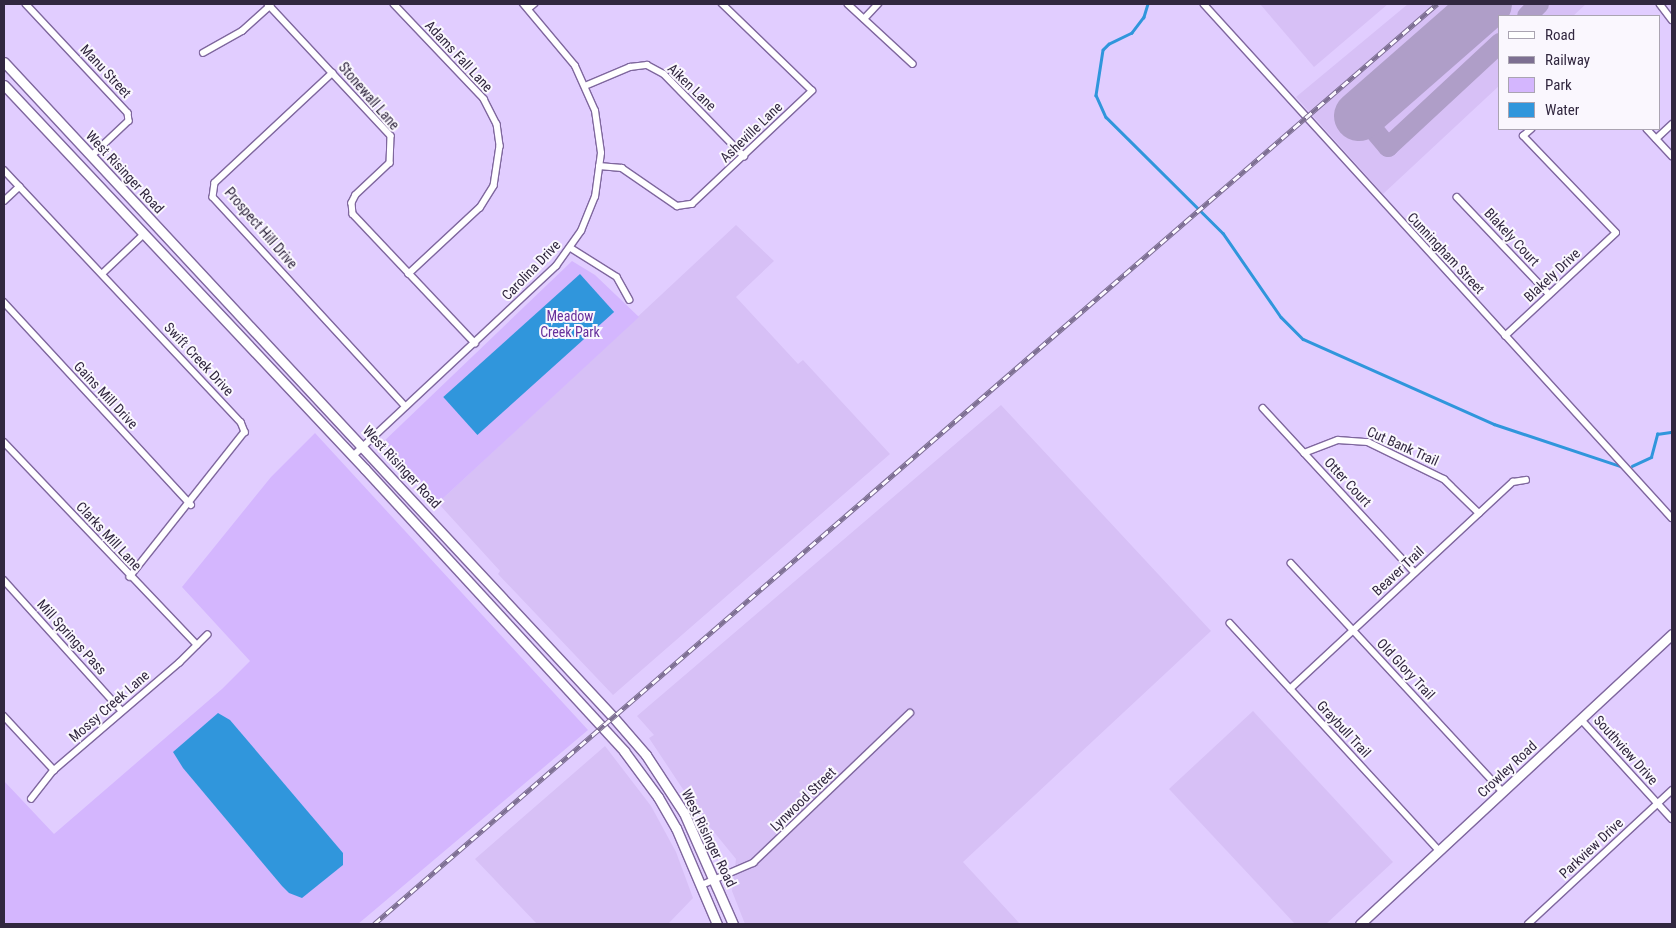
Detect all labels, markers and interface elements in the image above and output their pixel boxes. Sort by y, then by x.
legend [1498,15,1661,130]
street label: Adams Fall Lane [422,17,496,95]
text: Road [1545,26,1575,44]
street label: Manu Street [77,41,135,101]
text: Railway [1545,51,1590,69]
street label: Stonewall Lane [335,59,403,133]
street label: Aiken Lane [664,60,720,114]
text: Park [1545,76,1572,94]
street label: Asheville Lane [716,98,786,166]
text: Water [1545,101,1579,119]
street label: West Risinger Road [82,127,168,217]
street label: Prospect Hill Drive [221,184,301,272]
street label: Blakely Court [1481,205,1543,269]
street label: Cunningham Street [1404,209,1488,297]
street label: Carolina Drive [498,237,564,303]
street label: Blakely Drive [1520,245,1584,305]
park label: Meadow Creek Park [540,308,600,341]
street label: Swift Creek Drive [161,319,237,399]
street label: Gains Mill Drive [71,358,141,432]
street label: West Risinger Road [359,422,445,512]
street label: Cut Bank Trail [1365,423,1441,469]
street label: Otter Court [1321,454,1375,510]
street label: Clarks Mill Lane [73,498,145,574]
street label: Beaver Trail [1369,543,1427,599]
street label: Mill Springs Pass [34,596,110,678]
street label: Old Glory Trail [1373,635,1439,703]
street label: Mossy Creek Lane [65,667,153,745]
street label: Graybull Trail [1313,697,1375,761]
street label: Southview Drive [1590,712,1662,788]
street label: Crowley Road [1474,737,1540,801]
street label: Lynwood Street [767,764,839,834]
street label: West Risinger Road [678,786,740,890]
street label: Parkview Drive [1556,814,1626,882]

